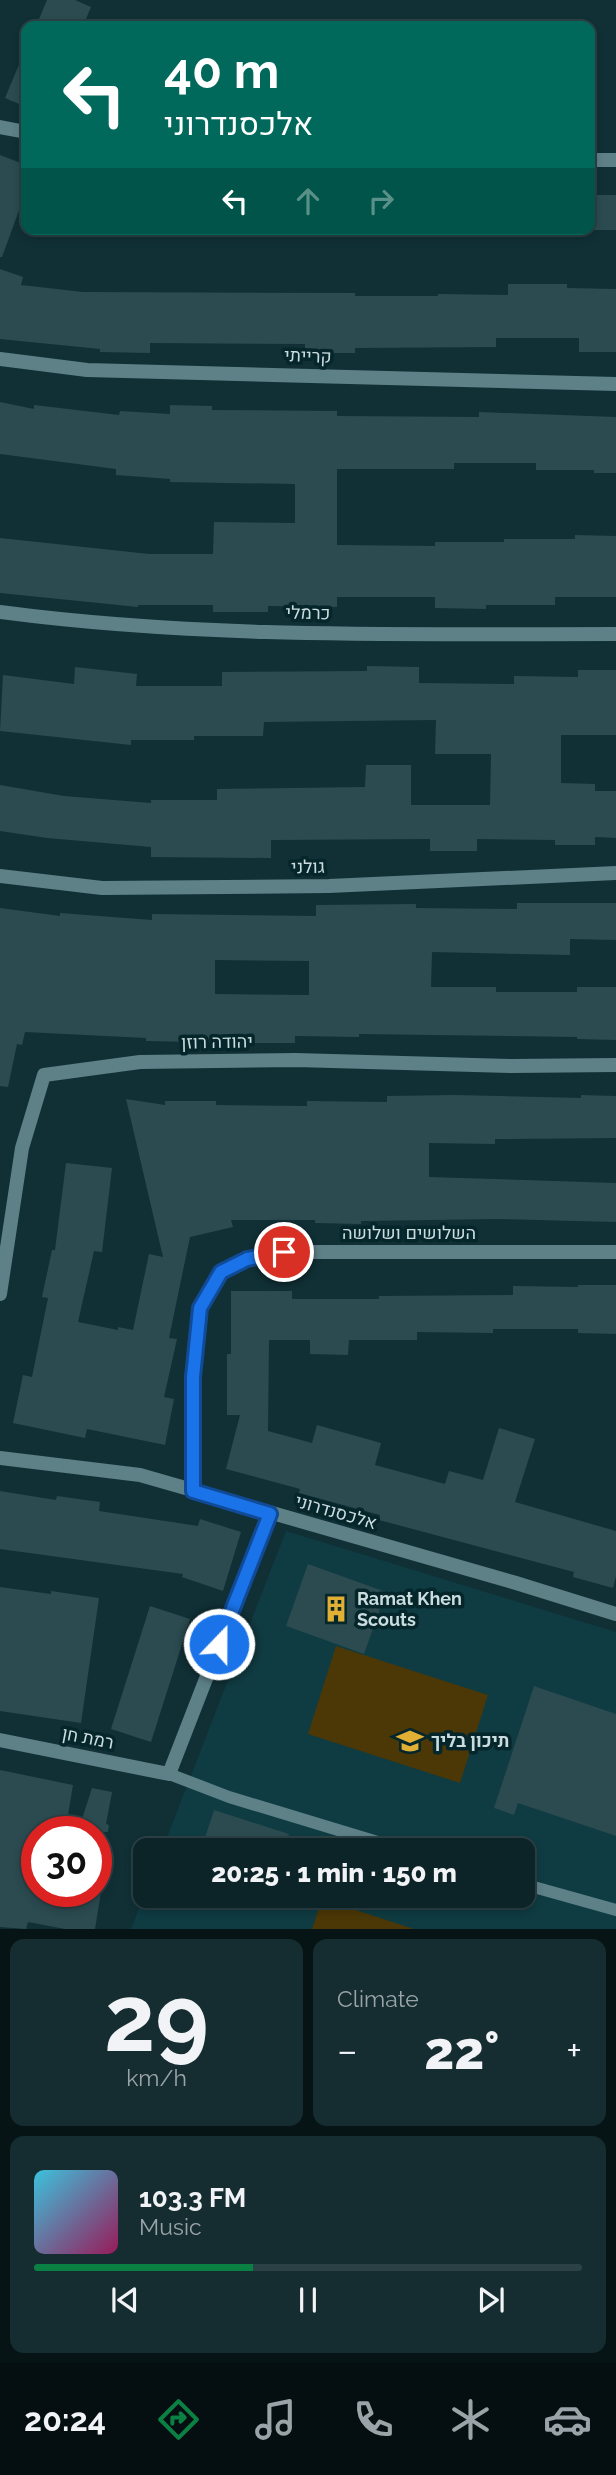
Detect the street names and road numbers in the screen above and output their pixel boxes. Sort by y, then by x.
street label: קרייתי [284,344,332,367]
street label: כרמלי [286,602,330,623]
street label: גולני [291,856,325,877]
street label: יהודה רוזן [181,1030,253,1053]
street label: השלושים ושלושה [342,1222,476,1243]
street label: אלכסנדרוני [293,1490,379,1533]
street label: רמת חן [60,1722,116,1753]

